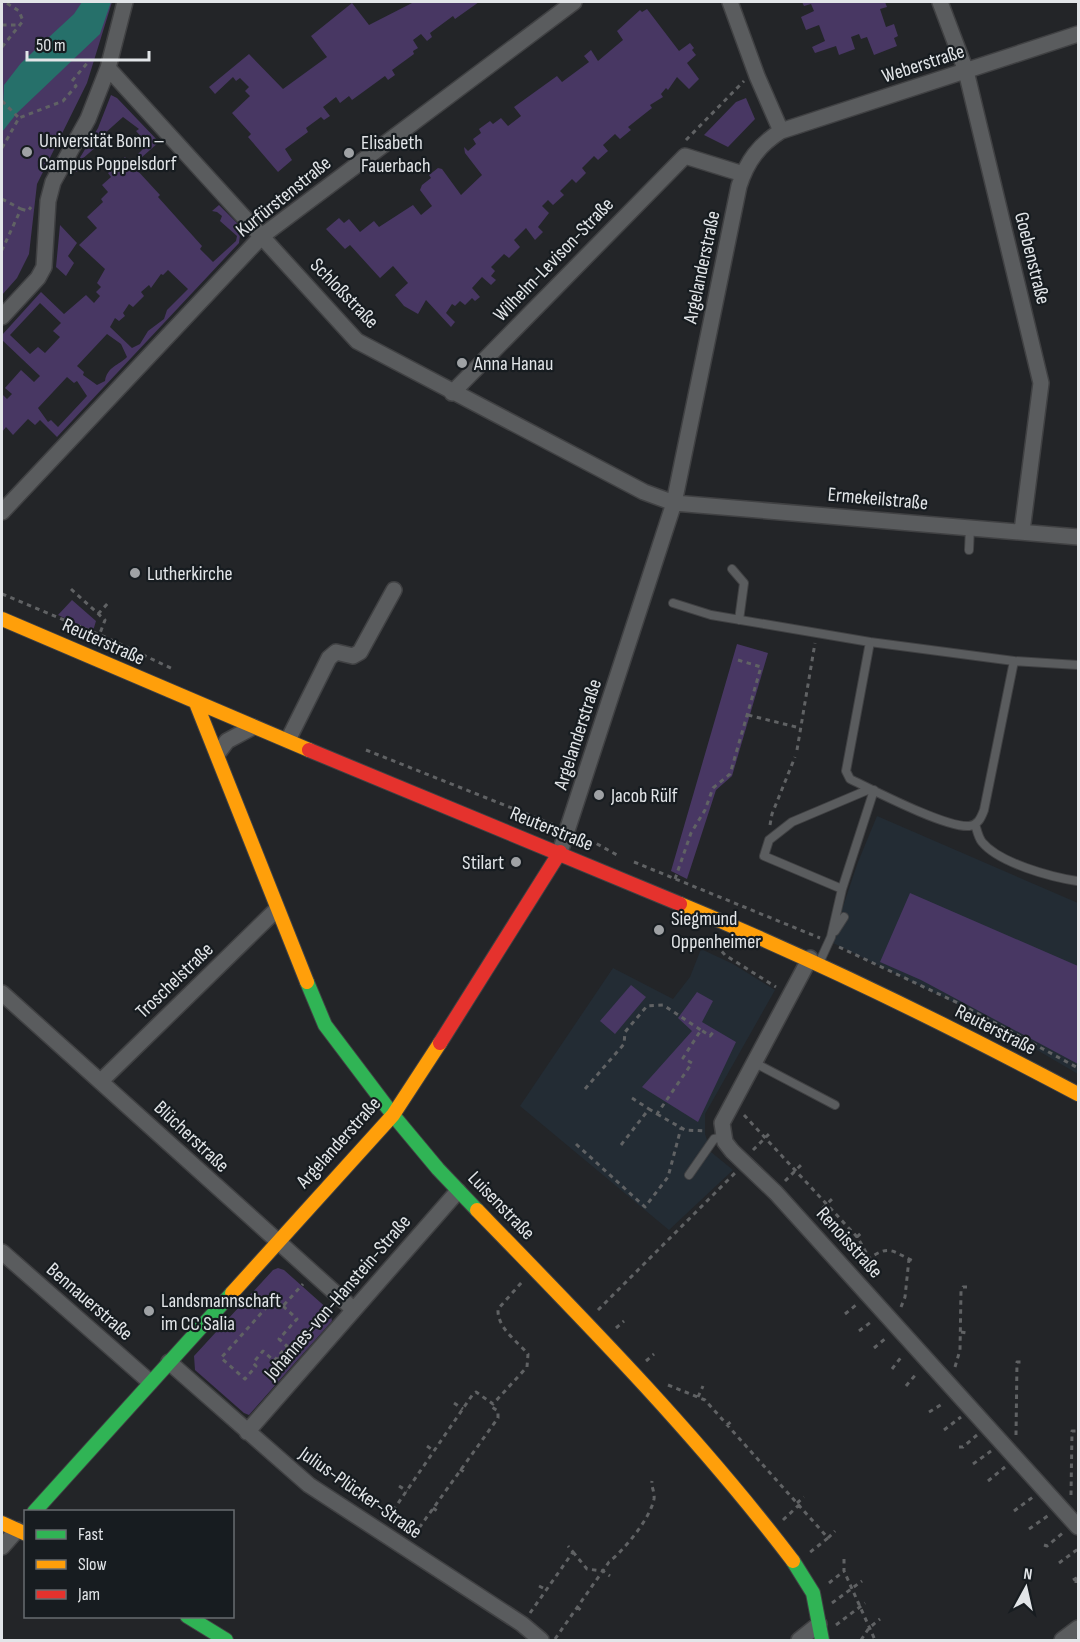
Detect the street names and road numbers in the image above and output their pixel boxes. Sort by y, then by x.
street label: Weberstraße [879,39,968,89]
street label: Kurfürstenstraße [231,151,336,242]
street label: Wilhelm-Levison-Straße [488,193,619,327]
street label: Argelanderstraße [678,209,726,327]
street label: Goebenstraße [1009,210,1055,307]
street label: Schloßstraße [305,254,384,334]
street label: Ermekeilstraße [827,483,929,515]
street label: Reuterstraße [59,613,149,671]
street label: Argelanderstraße [549,676,607,794]
street label: Reuterstraße [506,801,597,856]
street label: Troschelstraße [131,938,219,1024]
street label: Reuterstraße [951,999,1040,1060]
street label: Argelanderstraße [291,1092,386,1194]
street label: Blücherstraße [149,1096,234,1178]
street label: Luisenstraße [463,1166,540,1245]
street label: Renoisstraße [811,1202,887,1283]
street label: Johannes-von-Hanstein-Straße [259,1210,416,1386]
street label: Bennauerstraße [41,1258,137,1346]
street label: Julius-Plücker-Straße [294,1441,426,1544]

